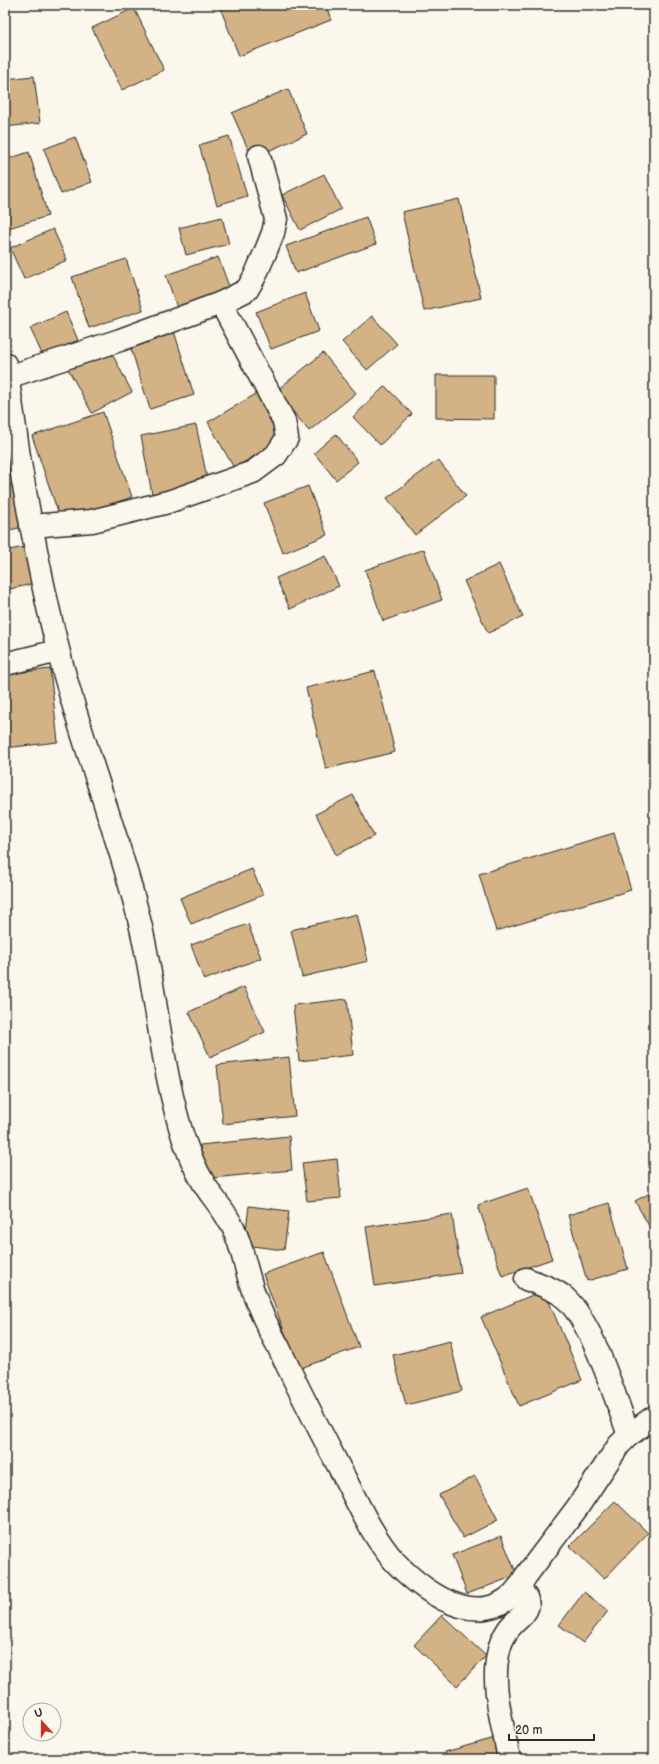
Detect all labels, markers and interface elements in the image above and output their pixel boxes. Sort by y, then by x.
north arrow [22,1702,62,1742]
text: U [33,1706,45,1721]
scale bar [509,1716,594,1742]
text: 20 m [515,1723,542,1738]

